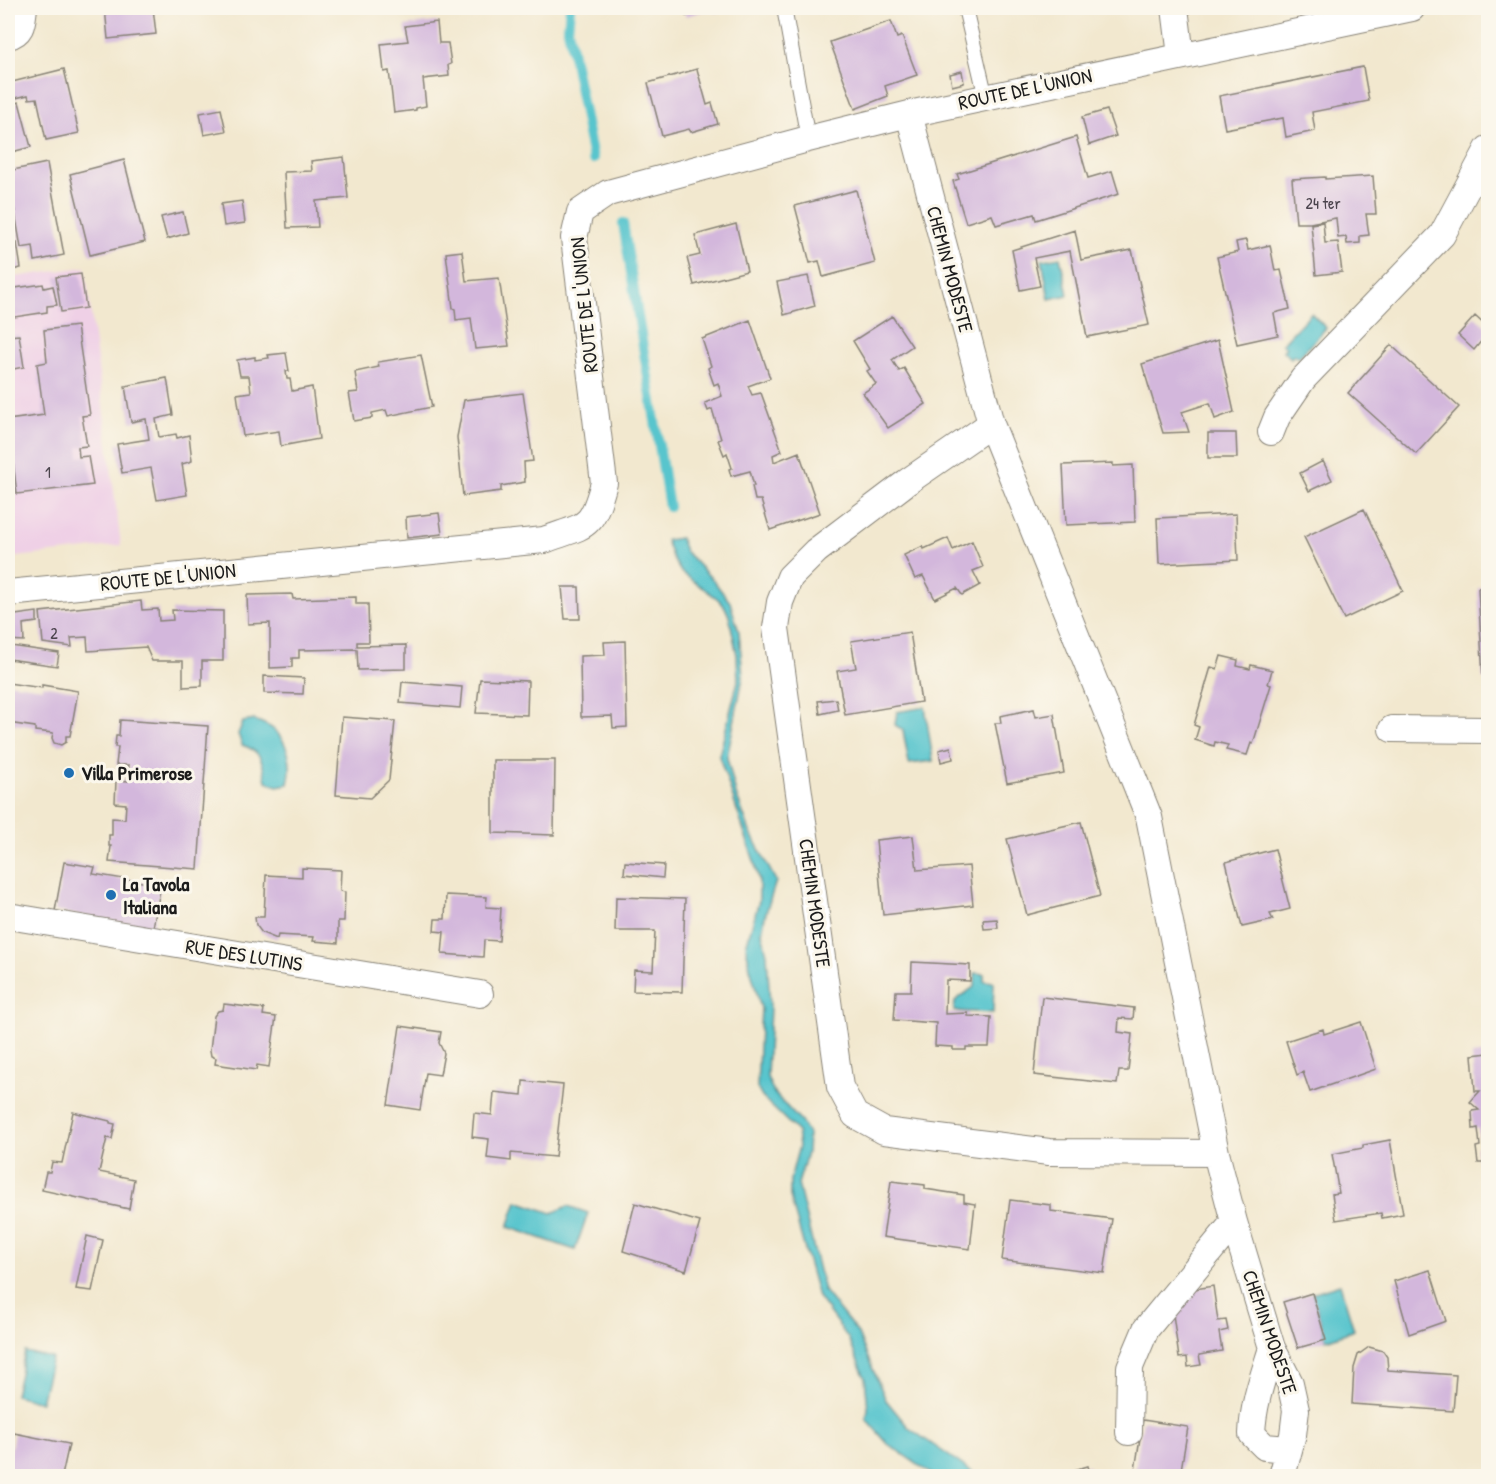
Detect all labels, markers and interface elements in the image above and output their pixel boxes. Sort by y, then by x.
street label: ROUTE DE L'UNION [956,61,1094,116]
house number: 24 ter [1305,192,1341,214]
street label: CHEMIN MODESTE [921,203,980,335]
street label: ROUTE DE L'UNION [563,236,604,374]
house number: 1 [45,461,51,483]
street label: ROUTE DE L'UNION [99,556,237,597]
house number: 2 [50,622,58,644]
place label: Villa Primerose [81,759,193,786]
marker: Villa Primerose [62,766,76,780]
street label: CHEMIN MODESTE [793,837,838,969]
place label: La Tavola Italiana [123,870,189,920]
marker: La Tavola Italiana [104,888,118,902]
street label: RUE DES LUTINS [184,932,304,977]
street label: CHEMIN MODESTE [1237,1266,1304,1398]

